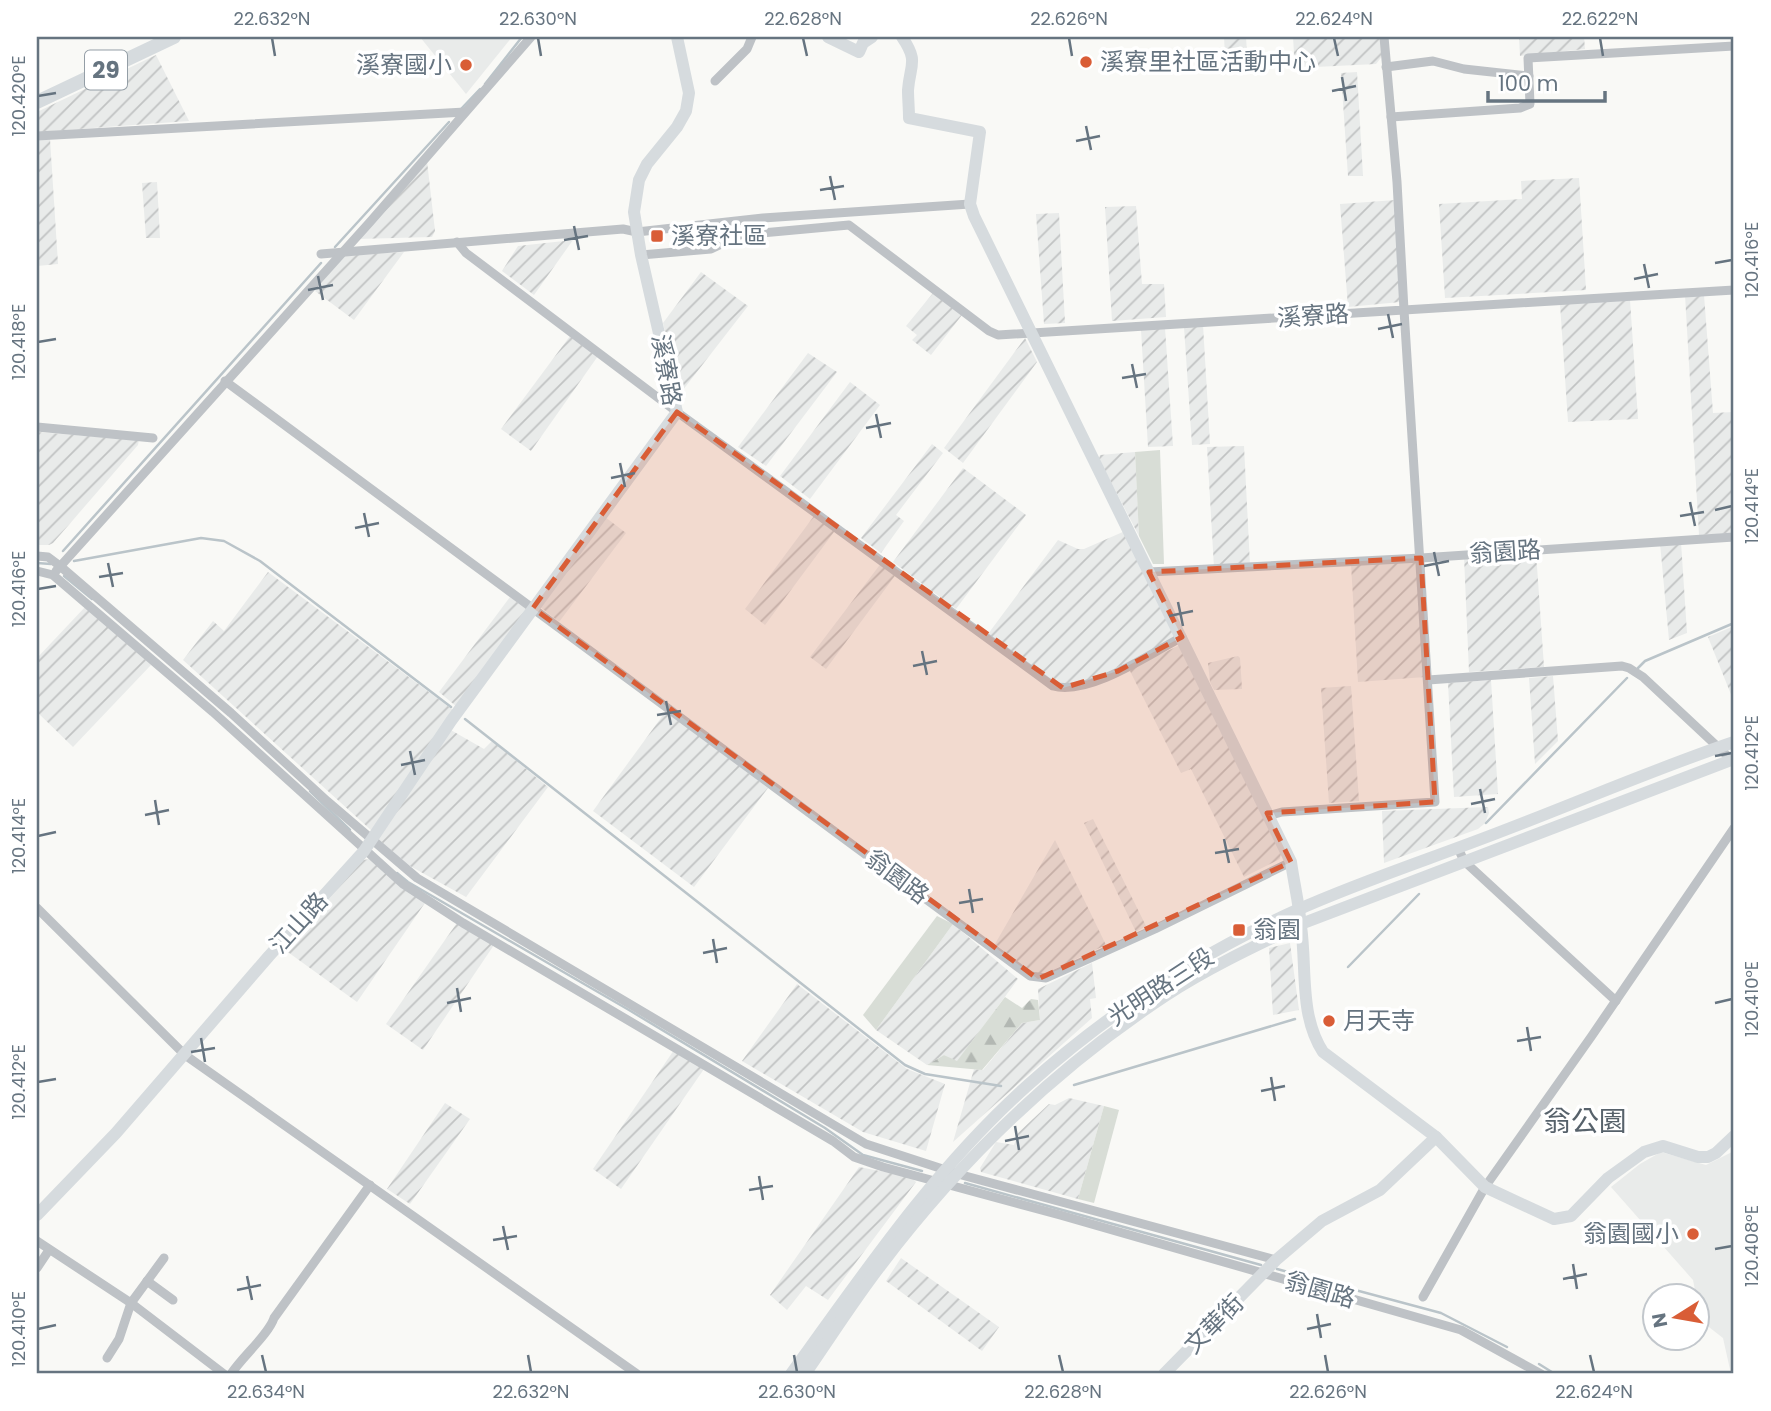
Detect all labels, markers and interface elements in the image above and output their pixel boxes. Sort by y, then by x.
text: 22.632°N [234,6,310,31]
text: 22.630°N [499,6,577,31]
text: 22.628°N [764,6,842,31]
text: 22.626°N [1030,6,1108,31]
text: 22.624°N [1295,6,1373,31]
text: 22.622°N [1562,6,1638,31]
place label: 溪寮里社區活動中心 [1100,45,1316,78]
place label: 溪寮國小 [356,48,452,81]
road number: 29 [85,50,127,90]
marker: 溪寮里社區活動中心 [1078,54,1094,70]
text: 120.420°E [6,56,31,136]
marker: 溪寮國小 [458,57,474,73]
scale bar [1488,60,1605,104]
text: 100 m [1498,69,1558,98]
place label: 溪寮社區 [671,219,767,252]
text: 120.416°E [1739,222,1764,298]
marker: 溪寮社區 [649,228,665,244]
street label: 溪寮路 [1276,297,1350,334]
text: 120.418°E [6,304,31,380]
street label: 溪寮路 [644,332,689,408]
text: 120.414°E [1739,468,1764,544]
street label: 翁園路 [1468,533,1542,570]
text: 120.416°E [6,551,31,627]
text: 120.412°E [1739,715,1764,791]
text: 120.414°E [6,798,31,874]
street label: 翁園路 [859,842,936,911]
street label: 江山路 [262,885,335,960]
place label: 翁園 [1253,913,1301,946]
marker: 翁園 [1231,922,1247,938]
street label: 光明路三段 [1101,940,1220,1033]
text: 120.410°E [1739,961,1764,1037]
place label: 月天寺 [1343,1004,1415,1037]
marker: 月天寺 [1321,1013,1337,1029]
text: 120.412°E [6,1044,31,1120]
district label: 翁公園 [1543,1102,1627,1141]
text: 120.408°E [1739,1205,1764,1287]
place label: 翁園國小 [1583,1217,1679,1250]
marker: 翁園國小 [1685,1226,1701,1242]
street label: 翁園路 [1281,1264,1359,1315]
north arrow [1642,1282,1712,1352]
street label: 文華街 [1177,1287,1251,1361]
text: 120.410°E [6,1291,31,1367]
text: N [1645,1311,1674,1330]
text: 22.634°N [227,1379,305,1404]
text: 22.632°N [493,1379,569,1404]
text: 22.630°N [758,1379,836,1404]
text: 22.628°N [1024,1379,1102,1404]
text: 22.626°N [1289,1379,1367,1404]
text: 22.624°N [1555,1379,1633,1404]

